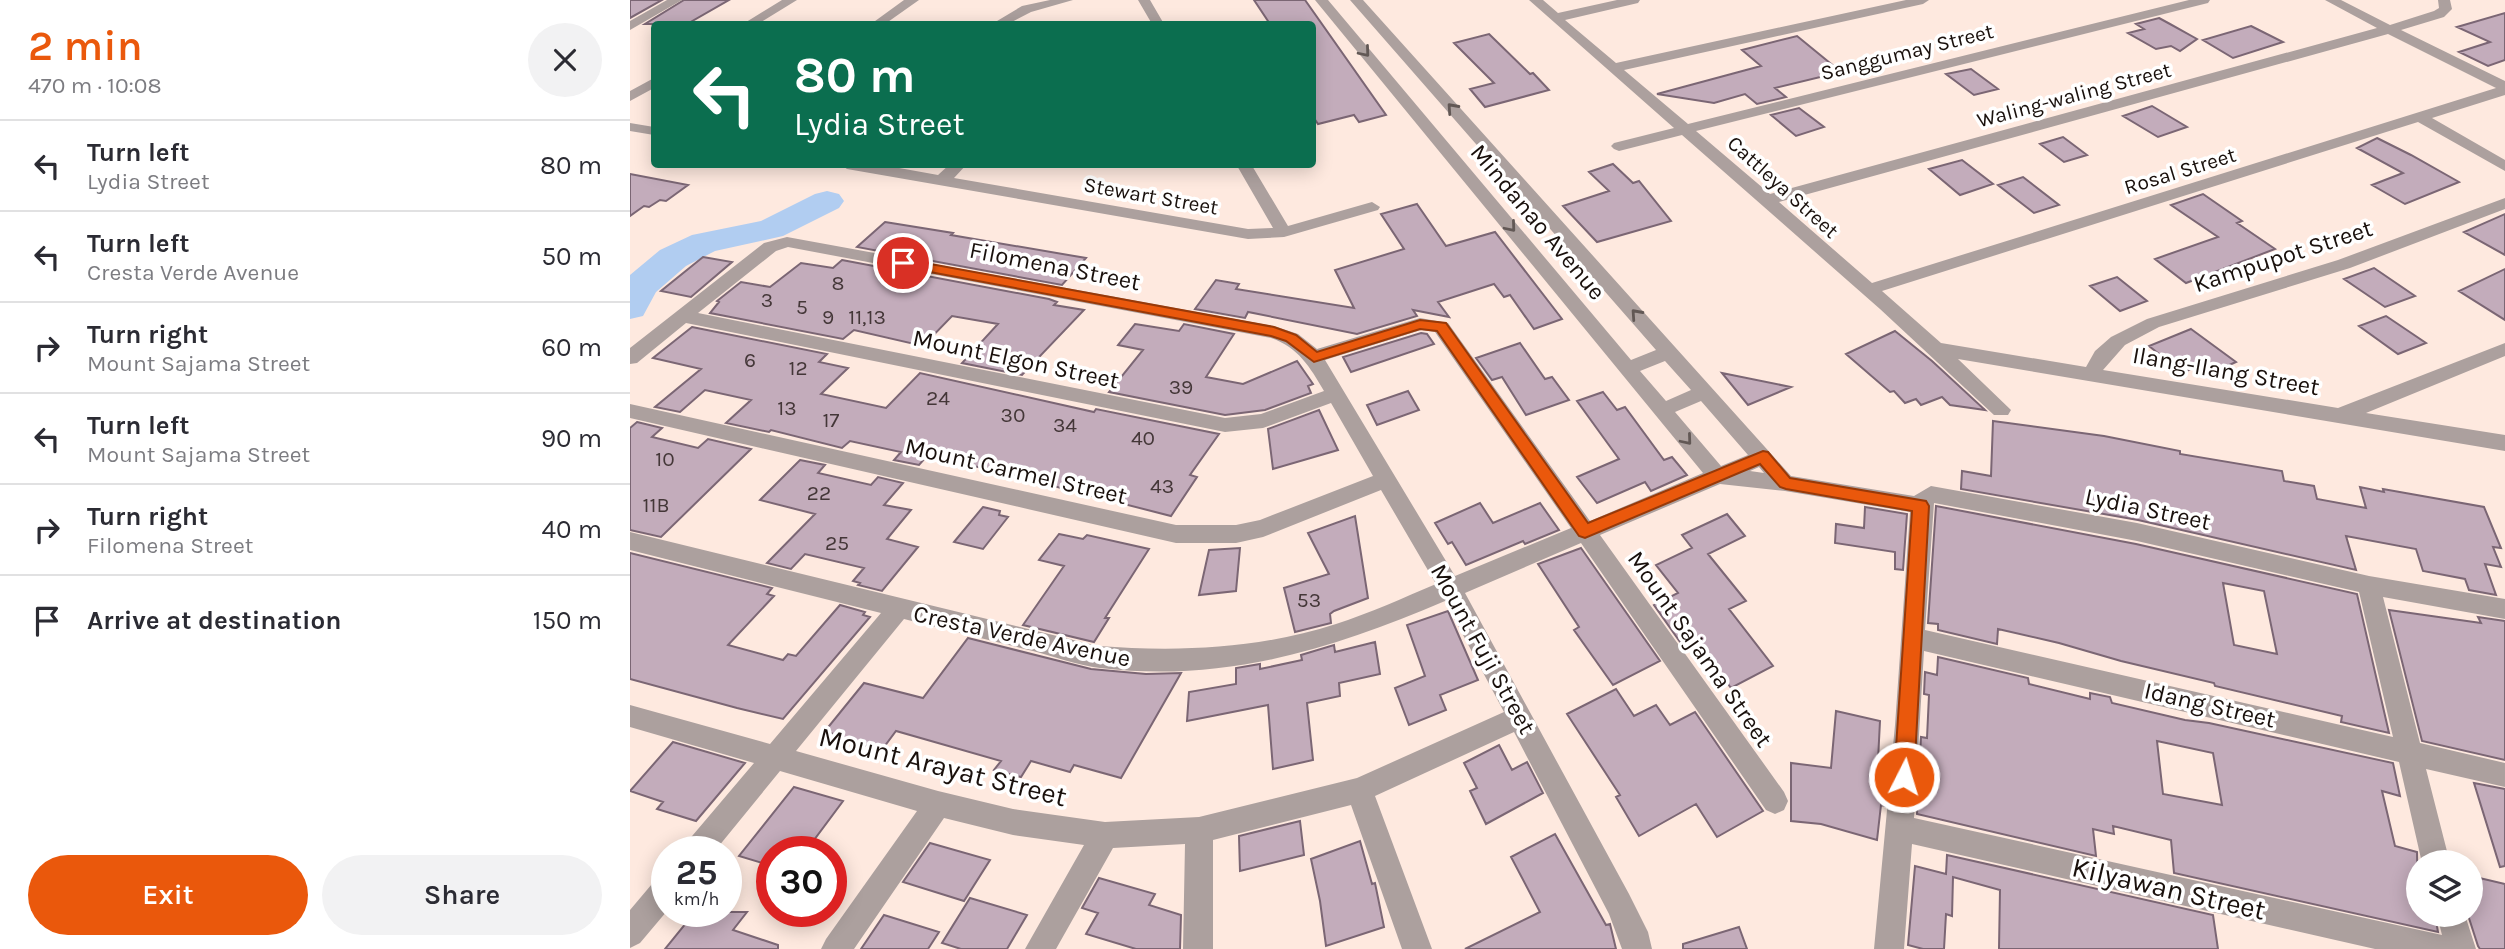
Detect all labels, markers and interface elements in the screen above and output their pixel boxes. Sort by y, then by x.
street label: Sanggumay Street [1818,19,1996,85]
text: 2 min [28,21,143,71]
button: close [528,23,602,97]
one-way arrow [1357,44,1369,57]
text: 80 m [794,47,916,104]
icon: left [679,49,770,140]
street label: Waling-waling Street [1974,58,2174,132]
text: 470 m · 10:08 [28,72,162,99]
one-way arrow [1448,103,1460,116]
text: Lydia Street [794,106,965,143]
street label: Cattleya Street [1723,131,1843,243]
text: Turn left [87,137,189,168]
street label: Mindanao Avenue [1465,138,1611,306]
street label: Rosal Street [2121,143,2239,199]
icon: left [28,147,66,185]
text: 80 m [540,150,602,181]
text: Lydia Street [87,168,210,195]
street label: Stewart Street [1082,172,1220,220]
street label: Kampupot Street [2190,214,2376,298]
one-way arrow [1502,220,1515,232]
text: Turn left [87,228,189,259]
pin [873,233,933,293]
street label: Filomena Street [967,236,1143,296]
icon: left [28,238,66,276]
text: 50 m [541,241,602,272]
icon: arrive [884,244,922,282]
text: Cresta Verde Avenue [87,259,299,286]
house number: 8 [832,271,844,295]
house number: 3 [761,288,773,312]
house number: 5 [796,295,808,319]
house number: 9 [822,305,834,329]
house number: 11,13 [848,305,886,329]
one-way arrow [1632,309,1644,322]
text: Turn right [87,319,208,350]
street label: Mount Elgon Street [910,323,1122,395]
icon: right [28,329,66,367]
text: 60 m [541,332,602,363]
street label: Ilang-Ilang Street [2130,341,2322,401]
house number: 6 [744,348,756,372]
text: Mount Sajama Street [87,350,310,377]
house number: 12 [788,356,808,380]
house number: 39 [1169,375,1193,399]
house number: 24 [926,386,950,410]
house number: 13 [777,396,797,420]
house number: 30 [1001,403,1025,427]
house number: 17 [823,408,840,432]
text: Turn left [87,410,189,441]
house number: 34 [1053,413,1077,437]
icon: left [28,420,66,458]
text: 90 m [541,423,602,454]
house number: 40 [1131,426,1155,450]
street label: Mount Carmel Street [902,432,1130,510]
one-way arrow [1679,432,1691,445]
text: Mount Sajama Street [87,441,310,468]
house number: 10 [655,447,675,471]
house number: 43 [1150,474,1174,498]
house number: 22 [807,481,831,505]
street label: Lydia Street [2083,482,2213,536]
house number: 11B [643,493,669,517]
text: Turn right [87,501,208,532]
icon: right [28,511,66,549]
text: 40 m [542,514,602,545]
house number: 25 [825,531,849,555]
text: Filomena Street [87,532,253,559]
street label: Mount Sajama Street [1622,546,1778,752]
street label: Mount Fuji Street [1425,559,1541,739]
house number: 53 [1297,588,1321,612]
street label: Cresta Verde Avenue [911,599,1133,673]
icon: arrive [28,602,66,640]
text: Arrive at destination [87,605,341,636]
text: 150 m [533,605,602,636]
street label: Idang Street [2142,676,2278,734]
street label: Mount Arayat Street [816,720,1070,813]
position arrow [1867,740,1941,814]
speed limit sign: 30 [756,836,847,927]
street label: Kilyawan Street [2069,850,2269,927]
map controls [2406,850,2483,927]
button: layers [2406,850,2483,927]
text: 25 [676,852,717,893]
button: Exit [28,855,308,935]
button: Share [322,855,602,935]
text: km/h [674,888,719,910]

